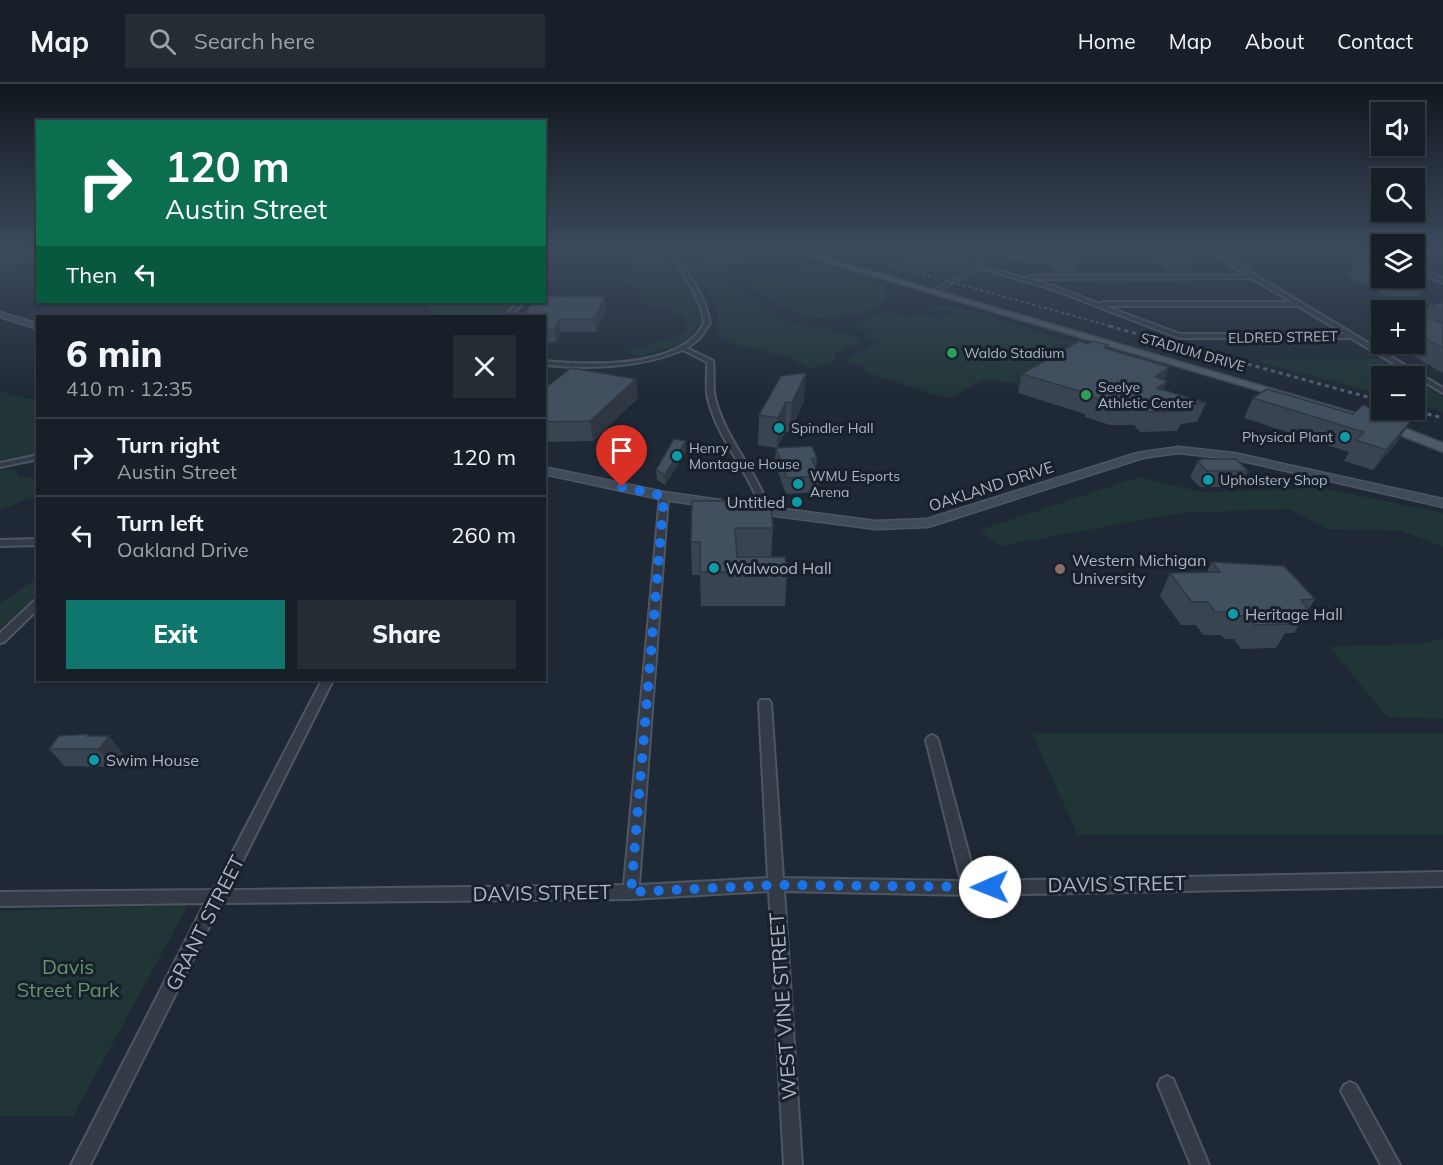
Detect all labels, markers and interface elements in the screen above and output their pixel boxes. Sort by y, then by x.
search box [125,14,545,68]
text: Map [30,24,89,59]
icon: search [146,25,179,58]
text: Search here [194,27,315,55]
text: Home [1078,28,1136,54]
text: Map [1169,28,1212,54]
text: About [1245,28,1304,54]
text: Contact [1337,28,1413,54]
map controls [1371,102,1425,420]
button: sound [1371,102,1425,156]
text: 120 m [165,140,290,193]
icon: right [66,144,144,222]
button: search [1371,168,1425,222]
text: Austin Street [165,192,327,226]
button: layers [1371,234,1425,288]
icon: left [129,258,162,291]
text: Then [66,261,117,289]
button: + [1371,300,1425,354]
street label: ELDRED STREET [1228,327,1339,347]
street label: STADIUM DRIVE [1139,328,1247,376]
text: 6 min [66,331,162,376]
button: close [453,335,516,398]
place label: Waldo Stadium [964,344,1065,362]
marker: Waldo Stadium [945,346,959,360]
button: − [1371,366,1425,420]
text: 410 m · 12:35 [66,376,192,401]
place label: Seelye Athletic Center [1098,378,1194,412]
marker: Seelye Athletic Center [1079,388,1093,402]
place label: Spindler Hall [791,419,874,437]
marker: Spindler Hall [772,421,786,435]
pin [596,425,647,487]
place label: Physical Plant [1242,428,1333,446]
marker: Physical Plant [1338,430,1352,444]
text: Turn right [117,431,220,459]
icon: arrive [605,434,638,467]
place label: Henry Montague House [689,439,800,473]
icon: right [66,441,99,474]
text: 120 m [451,443,516,471]
marker: Henry Montague House [670,449,684,463]
street label: OAKLAND DRIVE [926,456,1056,516]
text: Austin Street [117,459,237,484]
place label: WMU Esports Arena [810,467,900,501]
place label: Upholstery Shop [1220,471,1327,489]
marker: Upholstery Shop [1201,473,1215,487]
marker: WMU Esports Arena [791,477,805,491]
place label: Untitled [727,492,785,512]
marker: Untitled [790,495,804,509]
text: Turn left [117,509,204,537]
icon: left [66,519,99,552]
text: 260 m [451,521,516,549]
text: Oakland Drive [117,537,249,562]
place label: Western Michigan University [1072,550,1206,588]
place label: Walwood Hall [726,558,832,578]
marker: Walwood Hall [707,561,721,575]
marker: Western Michigan University [1053,562,1067,576]
button: Exit [66,600,285,669]
button: Share [297,600,516,669]
place label: Heritage Hall [1245,604,1343,624]
marker: Heritage Hall [1226,607,1240,621]
place label: Swim House [106,750,199,770]
marker: Swim House [87,753,101,767]
street label: GRANT STREET [160,851,249,995]
position arrow [958,855,1022,919]
street label: DAVIS STREET [1048,870,1186,897]
street label: DAVIS STREET [473,879,611,906]
street label: WEST VINE STREET [763,912,802,1101]
park label: Davis Street Park [17,954,120,1002]

